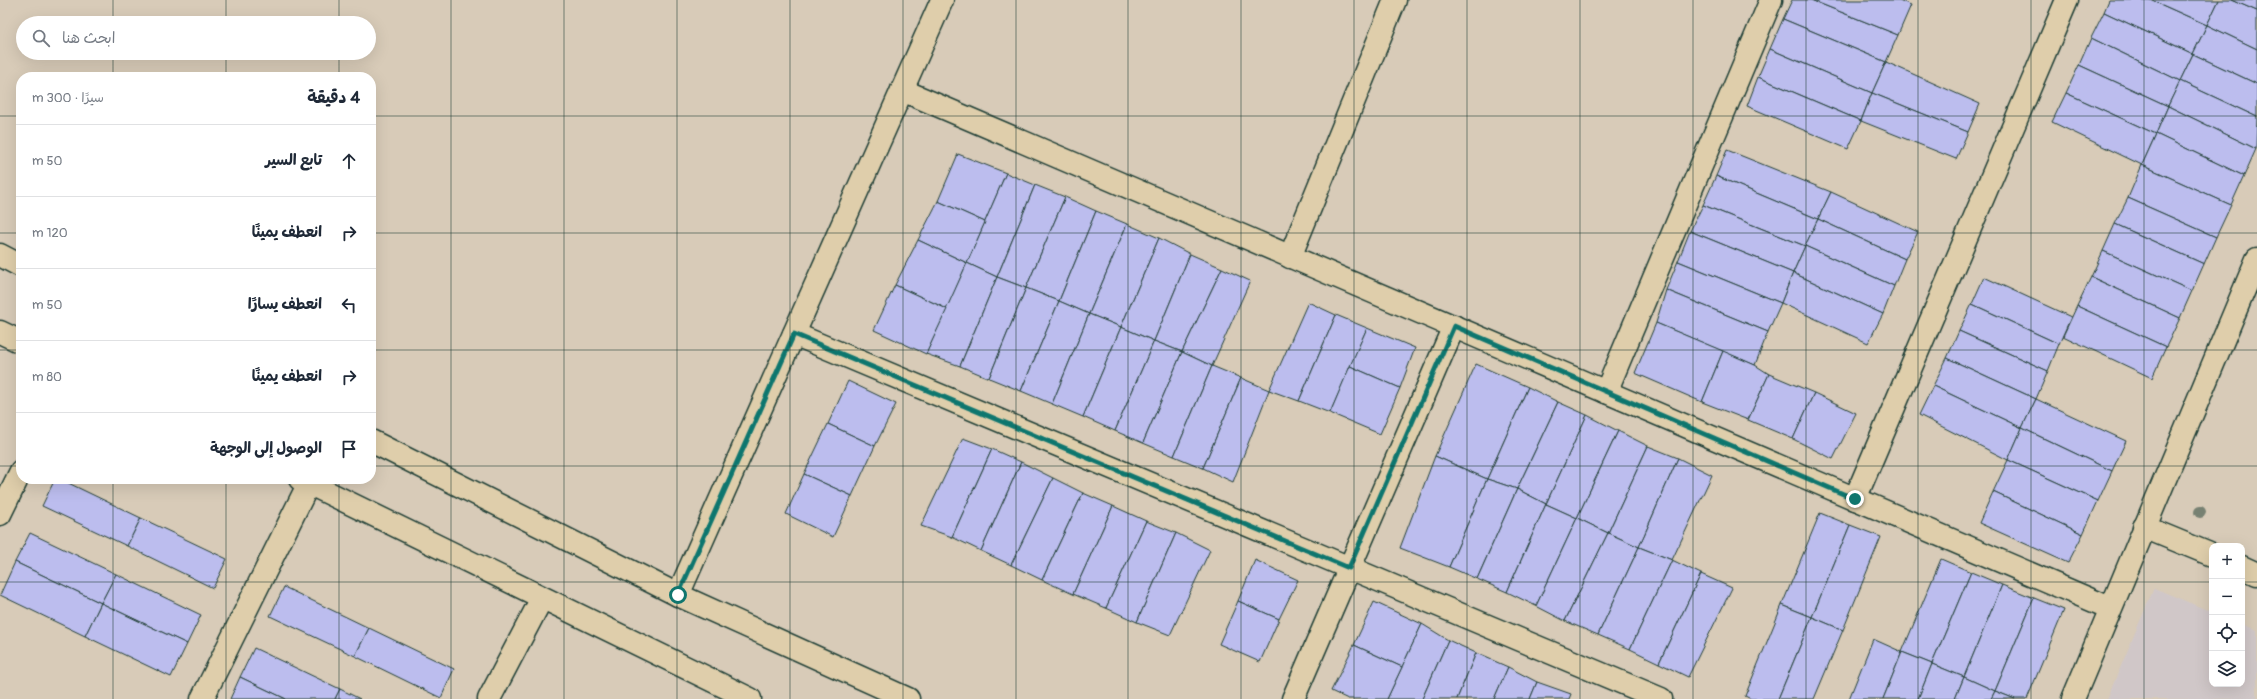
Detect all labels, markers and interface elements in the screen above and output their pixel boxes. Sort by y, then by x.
search box [16,16,376,60]
icon: search [30,27,52,49]
text: ابحث هنا [62,29,115,48]
text: 4 دقيقة [307,87,360,108]
text: سيرًا · 300 m [32,90,104,106]
icon: ahead [338,150,360,172]
text: تابع السير [265,151,322,170]
text: 50 m [32,153,62,169]
icon: right [338,222,360,244]
text: انعطف يمينًا [252,223,322,242]
text: 120 m [32,225,68,241]
icon: left [338,294,360,316]
text: انعطف يسارًا [248,295,322,314]
text: 50 m [32,297,62,313]
icon: right [338,366,360,388]
text: انعطف يمينًا [252,367,322,386]
text: 80 m [32,369,62,385]
icon: arrive [338,438,360,460]
text: الوصول إلى الوجهة [210,439,322,458]
route end [1846,490,1864,508]
map controls [2209,543,2245,687]
button: + [2209,543,2245,579]
button: − [2209,579,2245,615]
route start [669,586,687,604]
button: locate [2209,615,2245,651]
button: layers [2209,651,2245,687]

